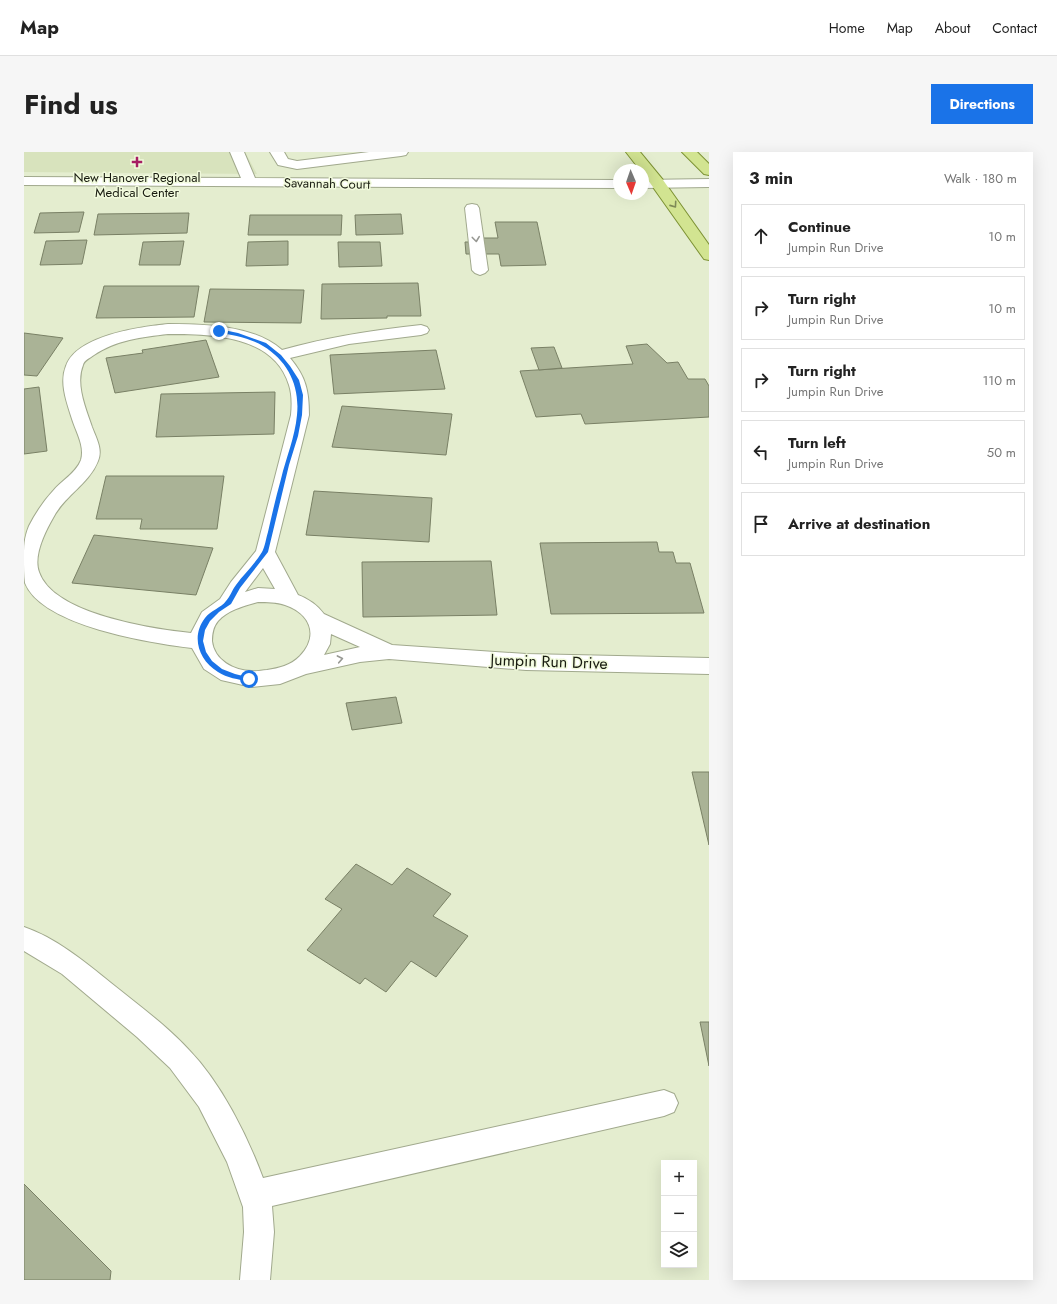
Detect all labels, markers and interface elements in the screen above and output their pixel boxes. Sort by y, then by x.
text: Map [20,14,59,41]
text: Home [829,18,865,38]
text: Map [887,18,913,38]
text: About [935,18,970,38]
text: Contact [992,18,1037,38]
text: Find us [24,84,118,125]
button: Directions [931,84,1033,124]
marker: New Hanover Regional Medical Center [131,156,143,168]
north arrow [613,164,649,200]
text: 3 min [749,166,793,190]
place label: New Hanover Regional Medical Center [73,168,201,202]
text: Walk · 180 m [944,169,1017,188]
street label: Savannah Court [284,173,371,194]
one-way arrow [669,201,677,208]
text: Continue [788,216,851,238]
icon: ahead [750,225,772,247]
text: 10 m [988,227,1016,246]
one-way arrow [471,236,480,242]
text: Jumpin Run Drive [788,238,883,257]
text: Turn right [788,288,856,310]
icon: right [750,297,772,319]
text: 10 m [988,299,1016,318]
text: Jumpin Run Drive [788,310,883,329]
route end [210,322,228,340]
text: Turn right [788,360,856,382]
icon: right [750,369,772,391]
text: 110 m [982,371,1016,390]
text: Jumpin Run Drive [788,382,883,401]
text: Turn left [788,432,846,454]
icon: left [750,441,772,463]
text: 50 m [987,443,1016,462]
text: Jumpin Run Drive [788,454,883,473]
icon: arrive [750,513,772,535]
text: Arrive at destination [788,513,930,535]
street label: Jumpin Run Drive [488,648,608,675]
one-way arrow [336,656,343,664]
route start [240,670,258,688]
map controls [661,1160,697,1268]
button: + [661,1160,697,1196]
button: − [661,1196,697,1232]
button: layers [661,1232,697,1268]

